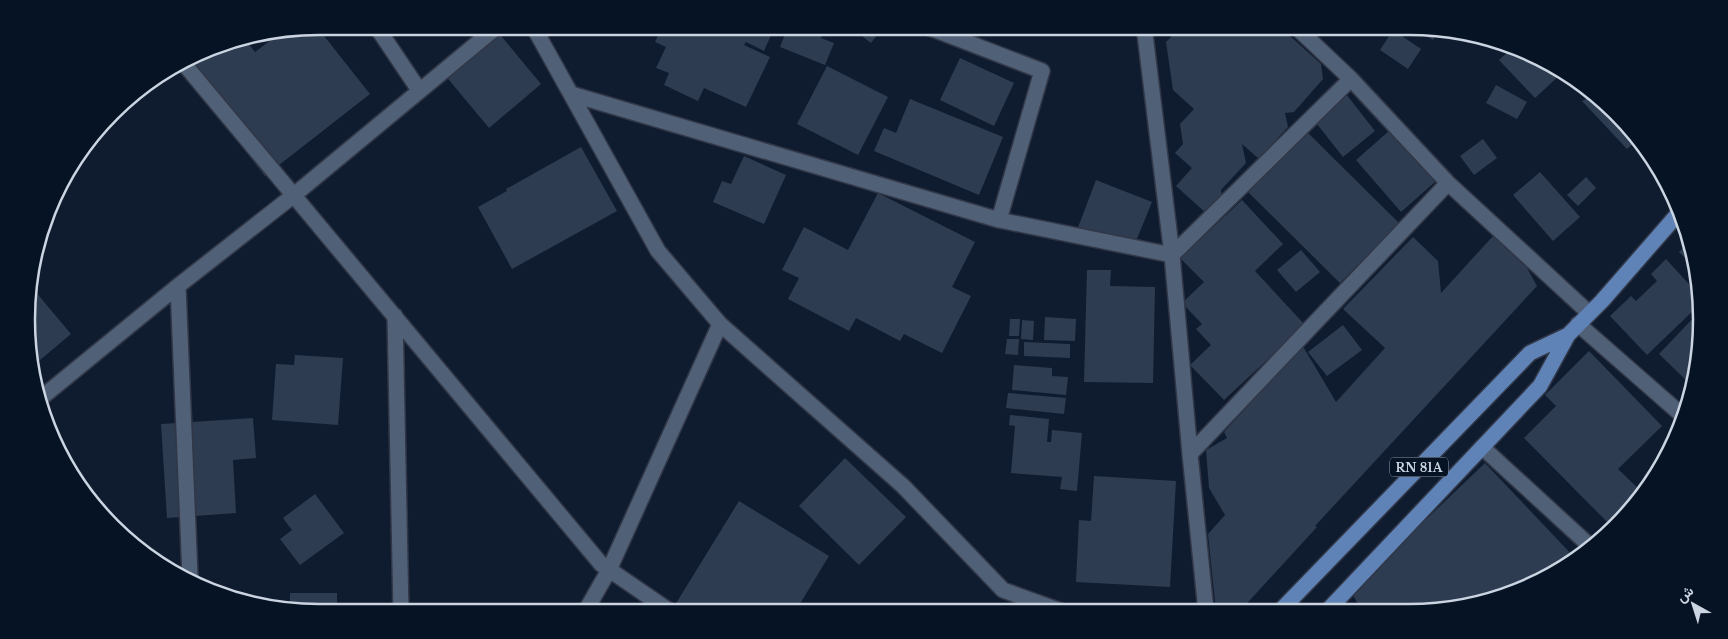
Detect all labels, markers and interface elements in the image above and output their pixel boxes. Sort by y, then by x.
road number: RN 81A [1390,458,1448,477]
north arrow [1668,579,1718,629]
text: ش [1673,581,1697,606]

